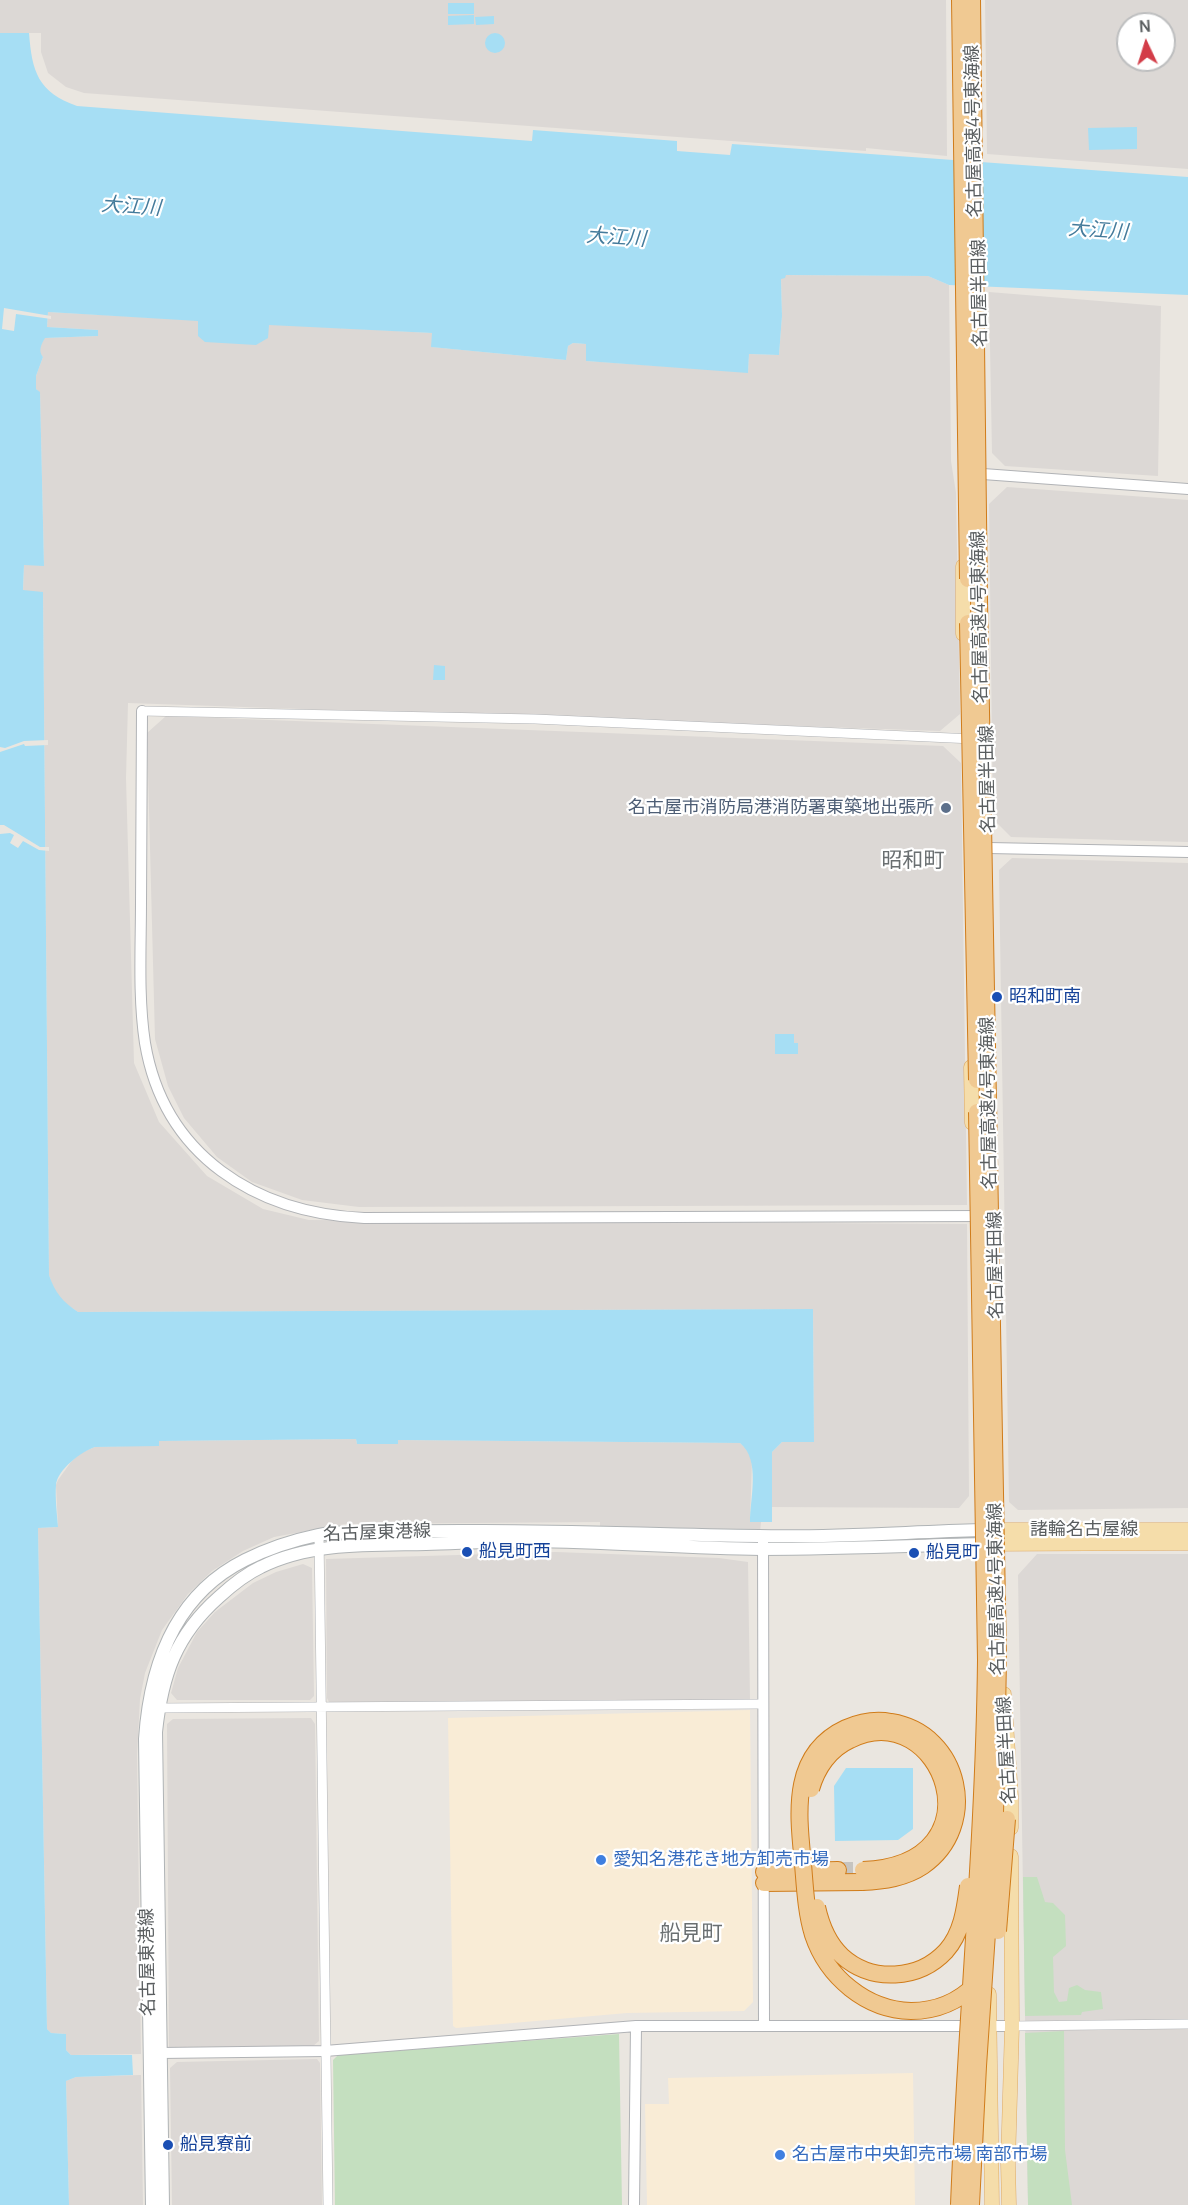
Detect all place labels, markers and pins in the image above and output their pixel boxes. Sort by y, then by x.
place label: 名古屋市消防局港消防署東築地出張所 [628,797,934,819]
marker: 名古屋市消防局港消防署東築地出張所 [939,801,953,815]
place label: 昭和町南 [1009,986,1081,1008]
marker: 昭和町南 [990,990,1004,1004]
place label: 船見町西 [479,1541,551,1563]
place label: 船見町 [926,1542,980,1564]
marker: 船見町西 [460,1545,474,1559]
marker: 船見町 [907,1546,921,1560]
place label: 愛知名港花き地方卸売市場 [613,1849,829,1871]
marker: 愛知名港花き地方卸売市場 [594,1853,608,1867]
place label: 船見寮前 [180,2134,252,2156]
marker: 船見寮前 [161,2138,175,2152]
place label: 名古屋市中央卸売市場 南部市場 [792,2144,1048,2166]
marker: 名古屋市中央卸売市場 南部市場 [773,2148,787,2162]

